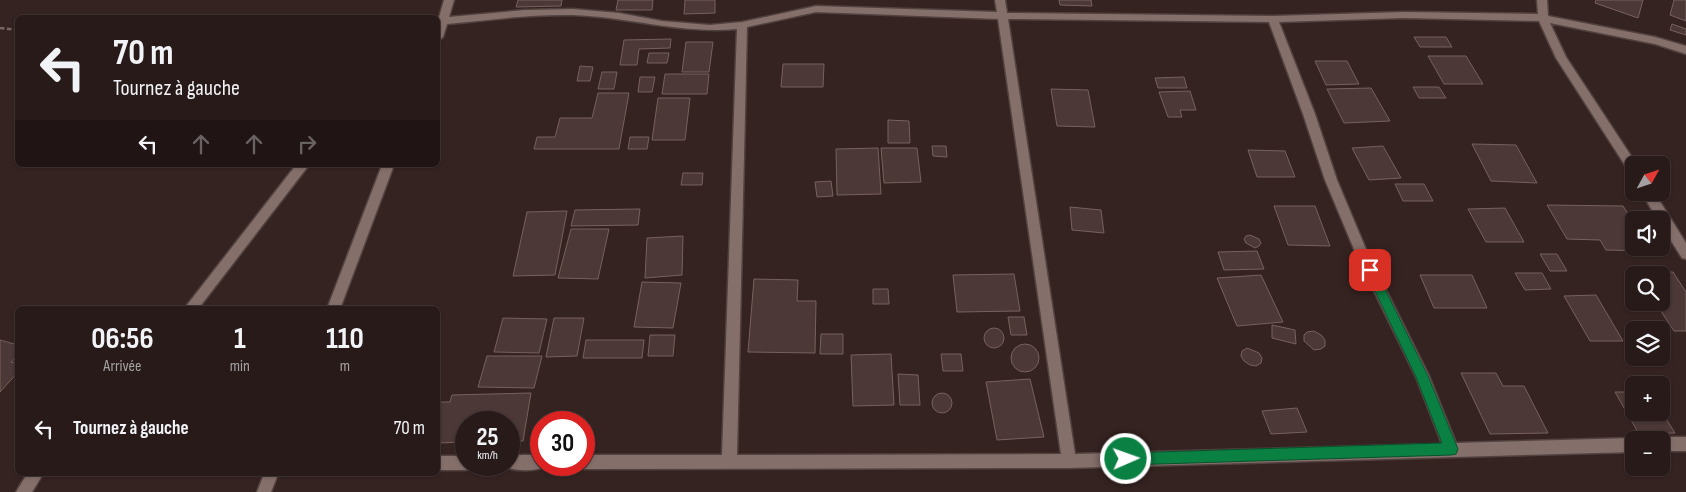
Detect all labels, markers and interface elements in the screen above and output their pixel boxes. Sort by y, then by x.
text: 70 m [113,32,173,75]
icon: left [30,35,95,100]
text: Tournez à gauche [113,75,240,102]
icon: left [134,130,162,158]
icon: ahead [187,130,215,158]
icon: ahead [240,130,268,158]
icon: right [293,130,321,158]
north arrow [1625,156,1670,201]
map controls [1625,156,1670,476]
button: sound [1625,211,1670,256]
pin [1349,249,1391,291]
icon: arrive [1356,256,1384,284]
button: search [1625,266,1670,311]
text: 06:56 [91,321,154,357]
text: 1 [234,321,246,357]
text: 110 [326,321,364,357]
button: layers [1625,321,1670,366]
text: Arrivée [103,357,141,376]
text: min [230,357,250,376]
text: m [340,357,350,376]
button: + [1625,376,1670,421]
speed limit sign: 30 [530,411,595,476]
icon: left [30,415,58,443]
text: Tournez à gauche [73,417,189,440]
text: 70 m [394,417,425,440]
text: 25 [477,422,498,453]
button: − [1625,431,1670,476]
position arrow [1099,432,1151,484]
text: km/h [477,448,498,463]

